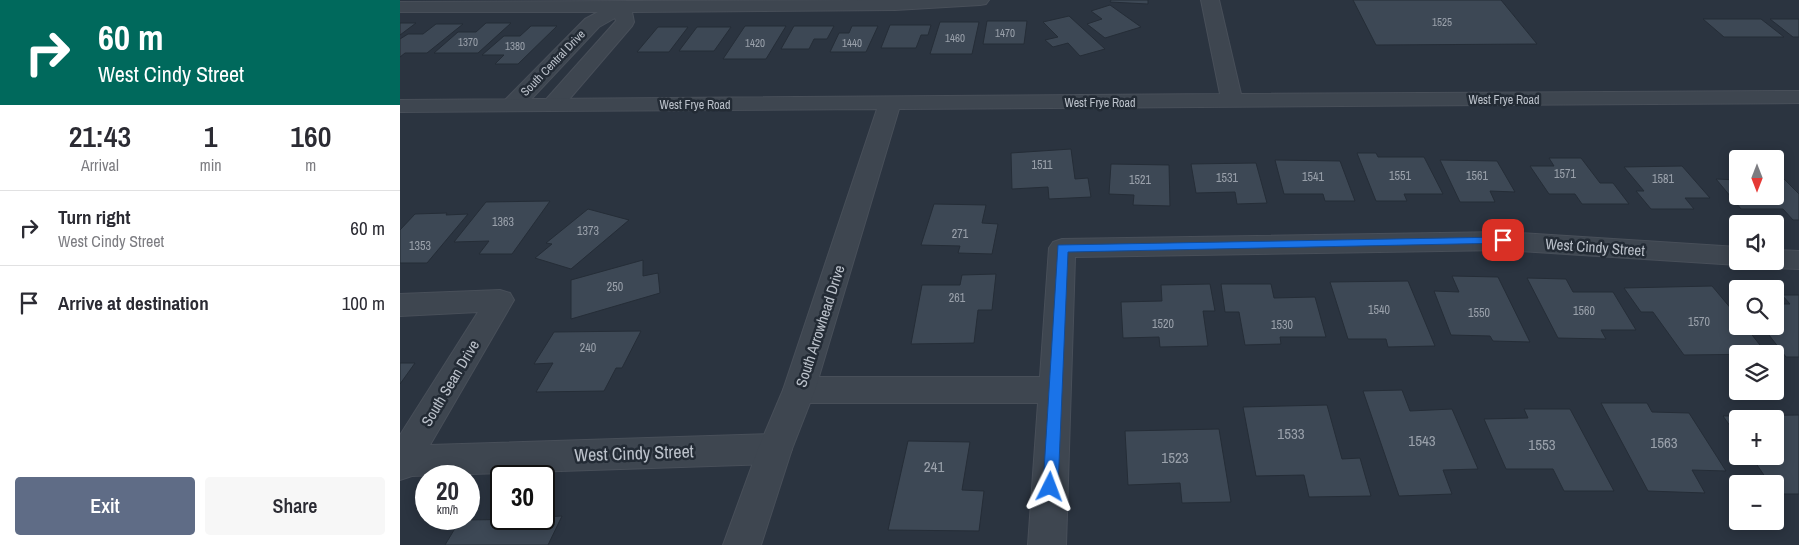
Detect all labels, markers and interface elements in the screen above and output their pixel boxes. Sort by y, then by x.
text: 60 m [98,14,163,61]
house number: 1525 [1432,15,1452,29]
icon: right [15,20,80,85]
street label: South Central Drive [517,26,589,100]
house number: 1470 [995,26,1015,40]
house number: 1460 [945,31,965,45]
house number: 1370 [458,35,478,49]
house number: 1420 [745,36,765,50]
house number: 1440 [842,36,862,50]
house number: 1380 [505,39,525,53]
text: West Cindy Street [98,59,244,89]
street label: West Frye Road [1469,92,1539,108]
street label: West Frye Road [1065,95,1135,111]
street label: West Frye Road [660,97,730,113]
text: 21:43 [69,116,131,156]
text: 1 [204,116,218,156]
text: 160 [290,116,331,156]
north arrow [1729,150,1784,205]
map controls [1729,150,1784,530]
text: Arrival [81,154,119,176]
text: min [200,154,222,176]
text: m [305,154,316,176]
house number: 1511 [1031,157,1053,173]
house number: 1571 [1554,166,1576,182]
house number: 1551 [1389,168,1411,184]
house number: 1561 [1466,168,1488,184]
house number: 1541 [1302,169,1324,185]
house number: 1531 [1216,170,1238,186]
house number: 1581 [1652,171,1674,187]
house number: 1521 [1129,172,1151,188]
text: Turn right [58,204,130,230]
icon: right [15,214,43,242]
house number: 1363 [492,214,514,230]
text: 60 m [350,215,385,241]
button: sound [1729,215,1784,270]
pin [1482,219,1524,261]
house number: 1373 [577,223,599,239]
house number: 271 [952,226,969,242]
icon: arrive [1489,226,1517,254]
text: West Cindy Street [58,230,164,252]
street label: West Cindy Street [1545,233,1646,261]
house number: 1353 [409,238,431,254]
street label: South Arrowhead Drive [790,262,850,390]
house number: 250 [607,279,623,295]
button: search [1729,280,1784,335]
icon: arrive [15,289,43,317]
text: Arrive at destination [58,290,209,316]
text: 100 m [342,290,385,316]
house number: 261 [949,290,966,306]
house number: 1540 [1368,302,1390,318]
house number: 1560 [1573,303,1595,319]
house number: 1550 [1468,305,1490,321]
house number: 1570 [1688,314,1710,330]
house number: 1520 [1152,316,1174,332]
house number: 1530 [1271,317,1293,333]
street label: South Sean Drive [416,336,484,430]
house number: 240 [580,340,596,356]
button: layers [1729,345,1784,400]
button: + [1729,410,1784,465]
house number: 1533 [1277,423,1305,444]
house number: 1543 [1408,430,1436,451]
house number: 1563 [1650,432,1678,453]
house number: 1553 [1528,434,1556,455]
street label: West Cindy Street [574,438,694,468]
house number: 1523 [1161,447,1189,468]
house number: 241 [924,456,944,477]
position arrow [1023,460,1075,512]
speed limit sign: 30 [490,465,555,530]
text: 20 [436,474,459,508]
button: − [1729,475,1784,530]
button: Exit [15,477,195,535]
button: Share [205,477,385,535]
text: km/h [437,502,458,518]

